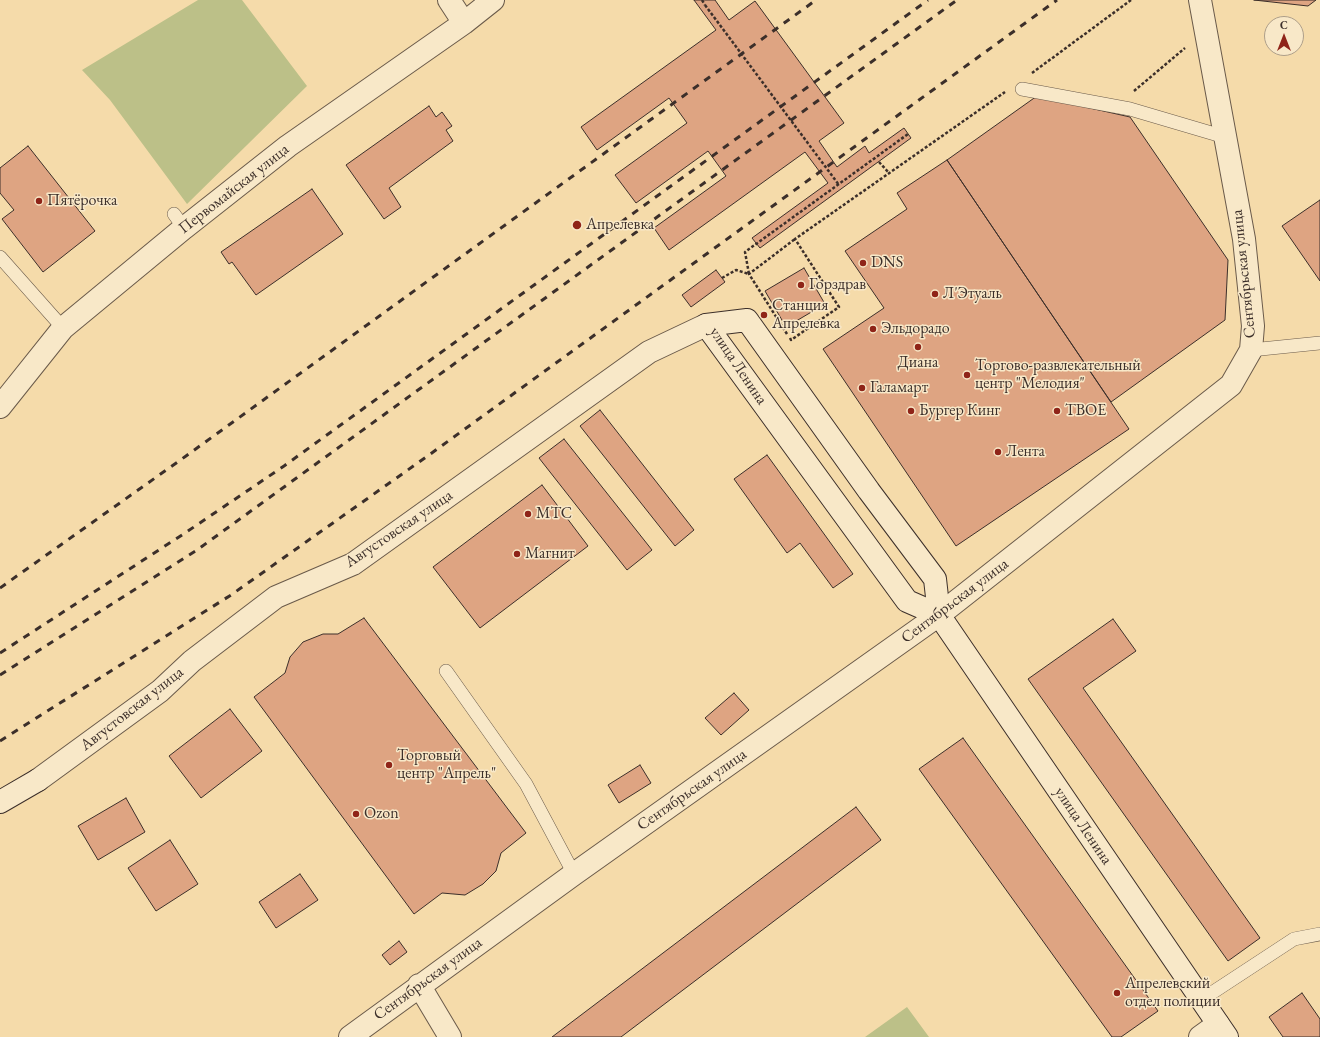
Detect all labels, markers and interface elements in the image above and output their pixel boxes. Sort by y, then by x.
north arrow [1264,16,1304,56]
text: С [1280,18,1288,32]
street label: Первомайская улица [175,140,293,238]
place label: Пятёрочка [47,191,117,211]
marker: Пятёрочка [34,196,44,206]
street label: Сентябрьская улица [1228,209,1260,339]
place label: Апрелевка [586,215,654,235]
marker: Апрелевка [571,219,583,231]
place label: DNS [871,253,903,273]
marker: DNS [858,258,868,268]
place label: Горздрав [809,275,866,295]
marker: Горздрав [796,280,806,290]
place label: Л'Этуаль [943,284,1002,304]
marker: Л'Этуаль [930,289,940,299]
place label: Станция Апрелевка [772,296,840,334]
marker: Станция Апрелевка [759,310,769,320]
place label: Эльдорадо [881,319,950,339]
street label: улица Ленина [705,323,771,409]
marker: Эльдорадо [868,324,878,334]
marker: Диана [913,342,923,352]
place label: Диана [898,353,938,373]
place label: Торгово-развлекательный центр "Мелодия" [975,356,1141,394]
marker: Торгово-развлекательный центр "Мелодия" [962,370,972,380]
place label: Галамарт [870,378,928,398]
marker: Галамарт [857,383,867,393]
place label: Бургер Кинг [919,401,1000,421]
place label: ТВОЕ [1065,401,1106,421]
marker: Бургер Кинг [906,406,916,416]
marker: ТВОЕ [1052,406,1062,416]
place label: Лента [1006,442,1045,462]
marker: Лента [993,447,1003,457]
street label: Августовская улица [342,486,456,572]
place label: МТС [536,504,572,524]
marker: МТС [523,509,533,519]
place label: Магнит [525,544,574,564]
marker: Магнит [512,549,522,559]
street label: Сентябрьская улица [898,554,1012,648]
street label: Августовская улица [77,663,187,755]
street label: Сентябрьская улица [634,745,750,835]
place label: Торговый центр "Апрель" [397,746,496,784]
marker: Торговый центр "Апрель" [384,760,394,770]
street label: улица Ленина [1050,783,1116,869]
place label: Ozon [364,804,399,824]
marker: Ozon [351,809,361,819]
street label: Сентябрьская улица [370,933,486,1025]
place label: Апрелевский отдел полиции [1125,974,1220,1012]
marker: Апрелевский отдел полиции [1112,988,1122,998]

